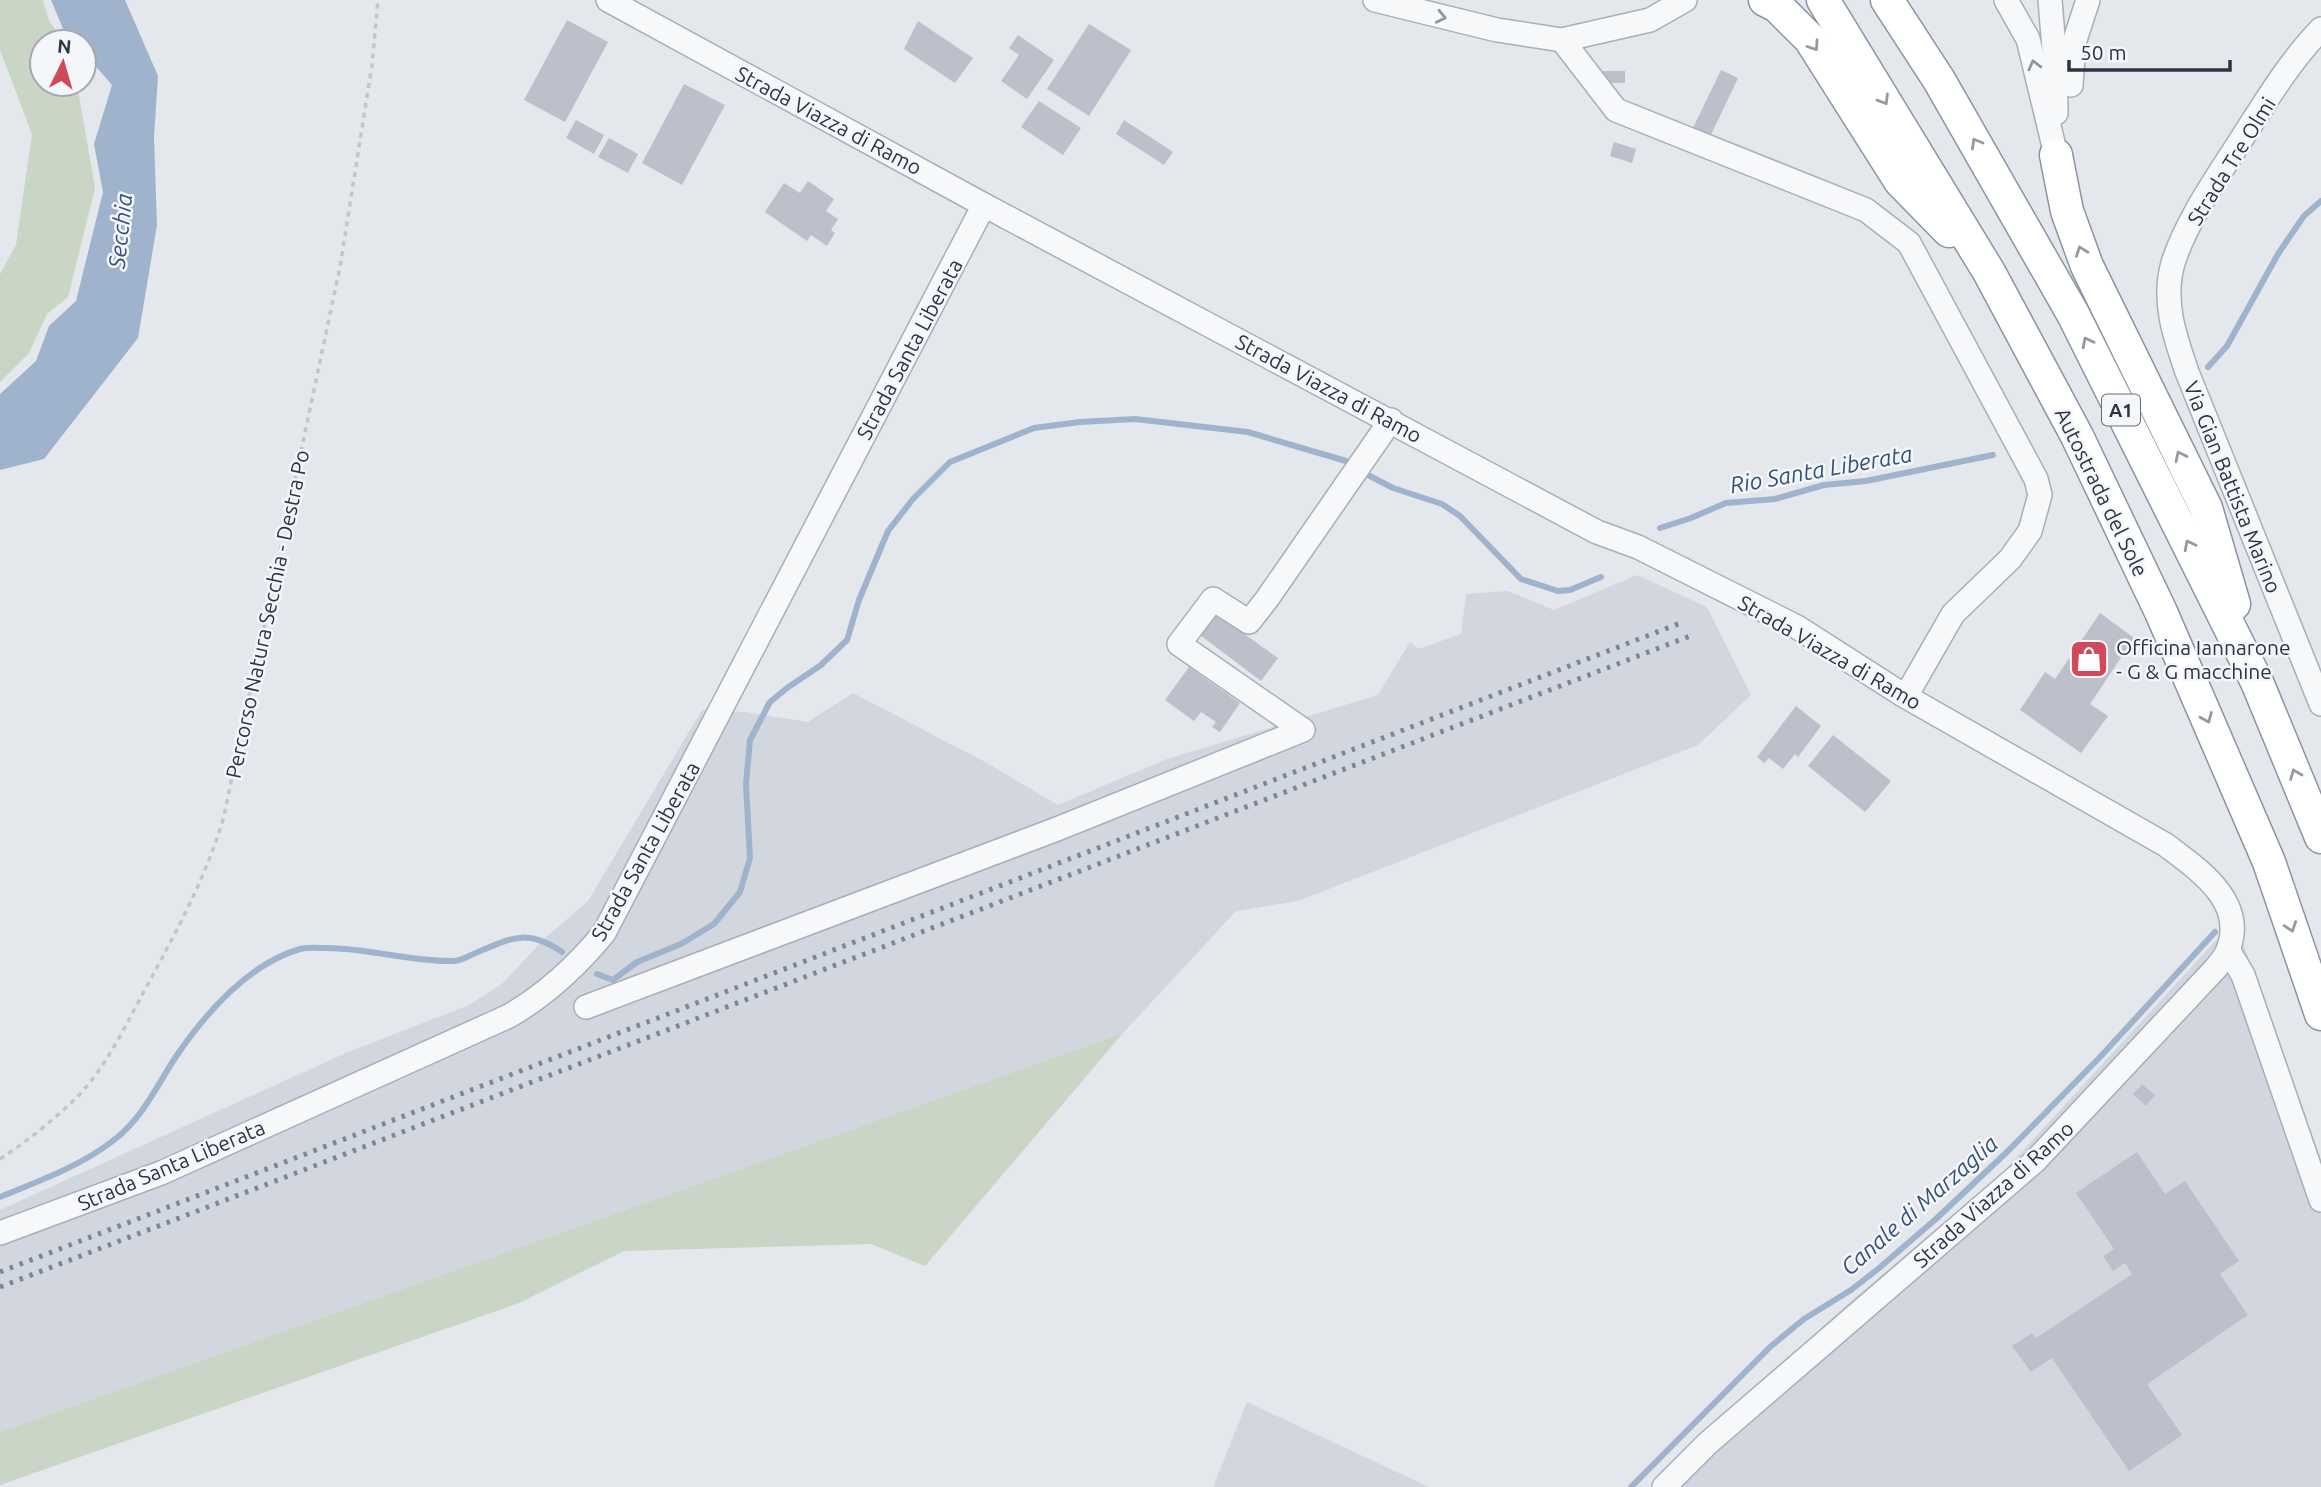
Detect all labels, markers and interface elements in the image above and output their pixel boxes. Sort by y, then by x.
one-way arrow [1435,9,1447,23]
north arrow [28,28,98,98]
scale bar [2069,28,2230,72]
text: N [56,34,73,58]
one-way arrow [1806,39,1819,52]
text: 50 m [2080,40,2127,64]
one-way arrow [2028,59,2042,71]
street label: Strada Viazza di Ramo [732,61,926,179]
one-way arrow [1876,92,1889,105]
street label: Strada Tre Olmi [2182,93,2280,229]
one-way arrow [1971,138,1984,151]
water label: Secchia [104,192,136,271]
one-way arrow [2075,245,2089,257]
street label: Strada Santa Liberata [851,255,967,443]
street label: Strada Viazza di Ramo [1232,329,1426,447]
one-way arrow [2081,337,2095,349]
street label: Via Gian Battista Marino [2179,378,2287,596]
road number: A1 [2102,394,2140,426]
street label: Autostrada del Sole [2051,404,2153,580]
water label: Rio Santa Liberata [1728,441,1914,497]
street label: Percorso Natura Secchia - Destra Po [220,448,314,780]
one-way arrow [2174,451,2188,463]
one-way arrow [2183,540,2197,552]
street label: Strada Viazza di Ramo [1734,590,1926,714]
place label: Officina Iannarone - G & G macchine [2116,635,2291,683]
shop icon: Officina Iannarone - G & G macchine [2068,638,2110,680]
one-way arrow [2199,710,2213,723]
street label: Strada Santa Liberata [586,757,704,945]
one-way arrow [2289,769,2303,781]
one-way arrow [2283,920,2297,932]
street label: Strada Santa Liberata [74,1115,268,1215]
street label: Strada Viazza di Ramo [1908,1116,2078,1272]
water label: Canale di Marzaglia [1836,1130,2002,1280]

